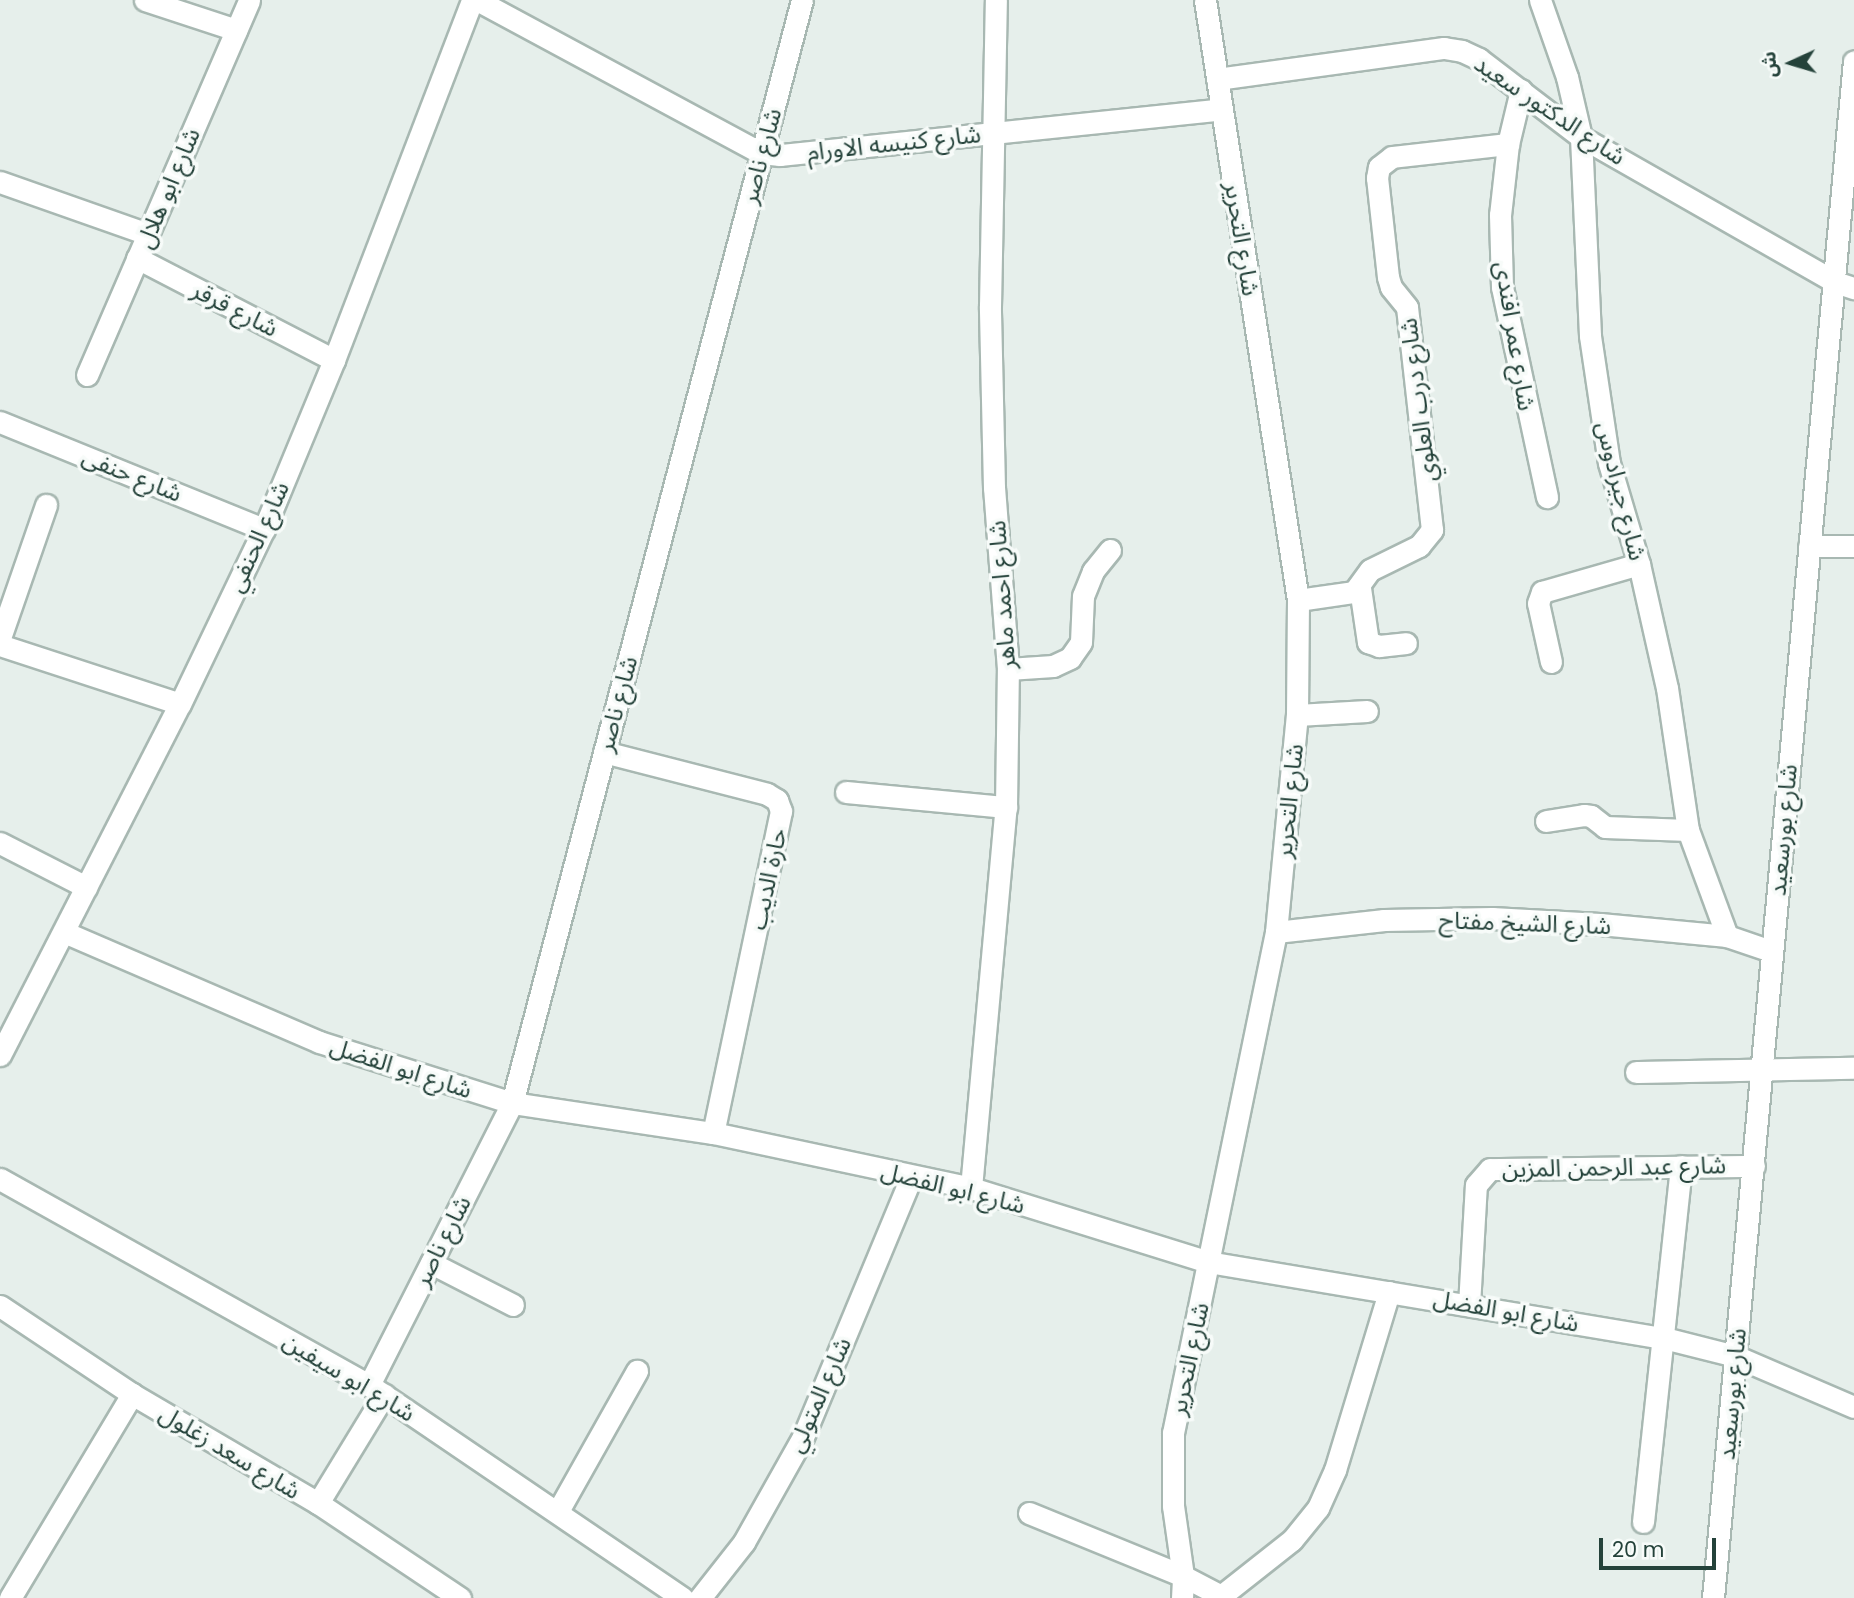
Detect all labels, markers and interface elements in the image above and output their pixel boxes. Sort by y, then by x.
north arrow [1756,28,1826,98]
street label: شارع الدكتور سعيد [1469,49,1631,171]
text: ش [1755,51,1784,78]
street label: شارع ناصر [734,105,788,207]
street label: شارع كنيسه الاورام [806,120,982,166]
street label: شارع ابو هلال [130,123,206,253]
street label: شارع التحرير [1219,180,1265,298]
street label: شارع عمر افندى [1489,259,1541,413]
street label: شارع قرقر [187,275,283,343]
street label: شارع درب العلوي [1394,316,1442,484]
street label: شارع جيرادوس [1590,419,1652,563]
street label: شارع حنفى [78,442,186,508]
street label: شارع الحنفي [221,477,295,597]
street label: شارع احمد ماهر [982,520,1022,670]
street label: شارع ناصر [590,653,644,755]
street label: شارع التحرير [1269,742,1309,860]
street label: شارع بورسعيد [1763,763,1803,897]
street label: حارة الديب [743,826,793,932]
street label: شارع الشيخ مفتاح [1438,906,1612,940]
street label: شارع ابو الفضل [327,1032,475,1104]
street label: شارع عبد الرحمن المزين [1502,1151,1726,1183]
street label: شارع ابو الفضل [878,1156,1028,1220]
street label: شارع ناصر [407,1191,477,1291]
street label: شارع ابو الفضل [1431,1284,1581,1338]
street label: شارع التحرير [1163,1300,1215,1418]
street label: شارع ابو سيفين [278,1326,420,1428]
street label: شارع بورسعيد [1712,1327,1752,1461]
street label: شارع المتولي [781,1333,857,1457]
street label: شارع سعد زغلول [154,1399,306,1505]
scale bar [1602,1524,1719,1568]
text: 20 m [1612,1535,1665,1564]

